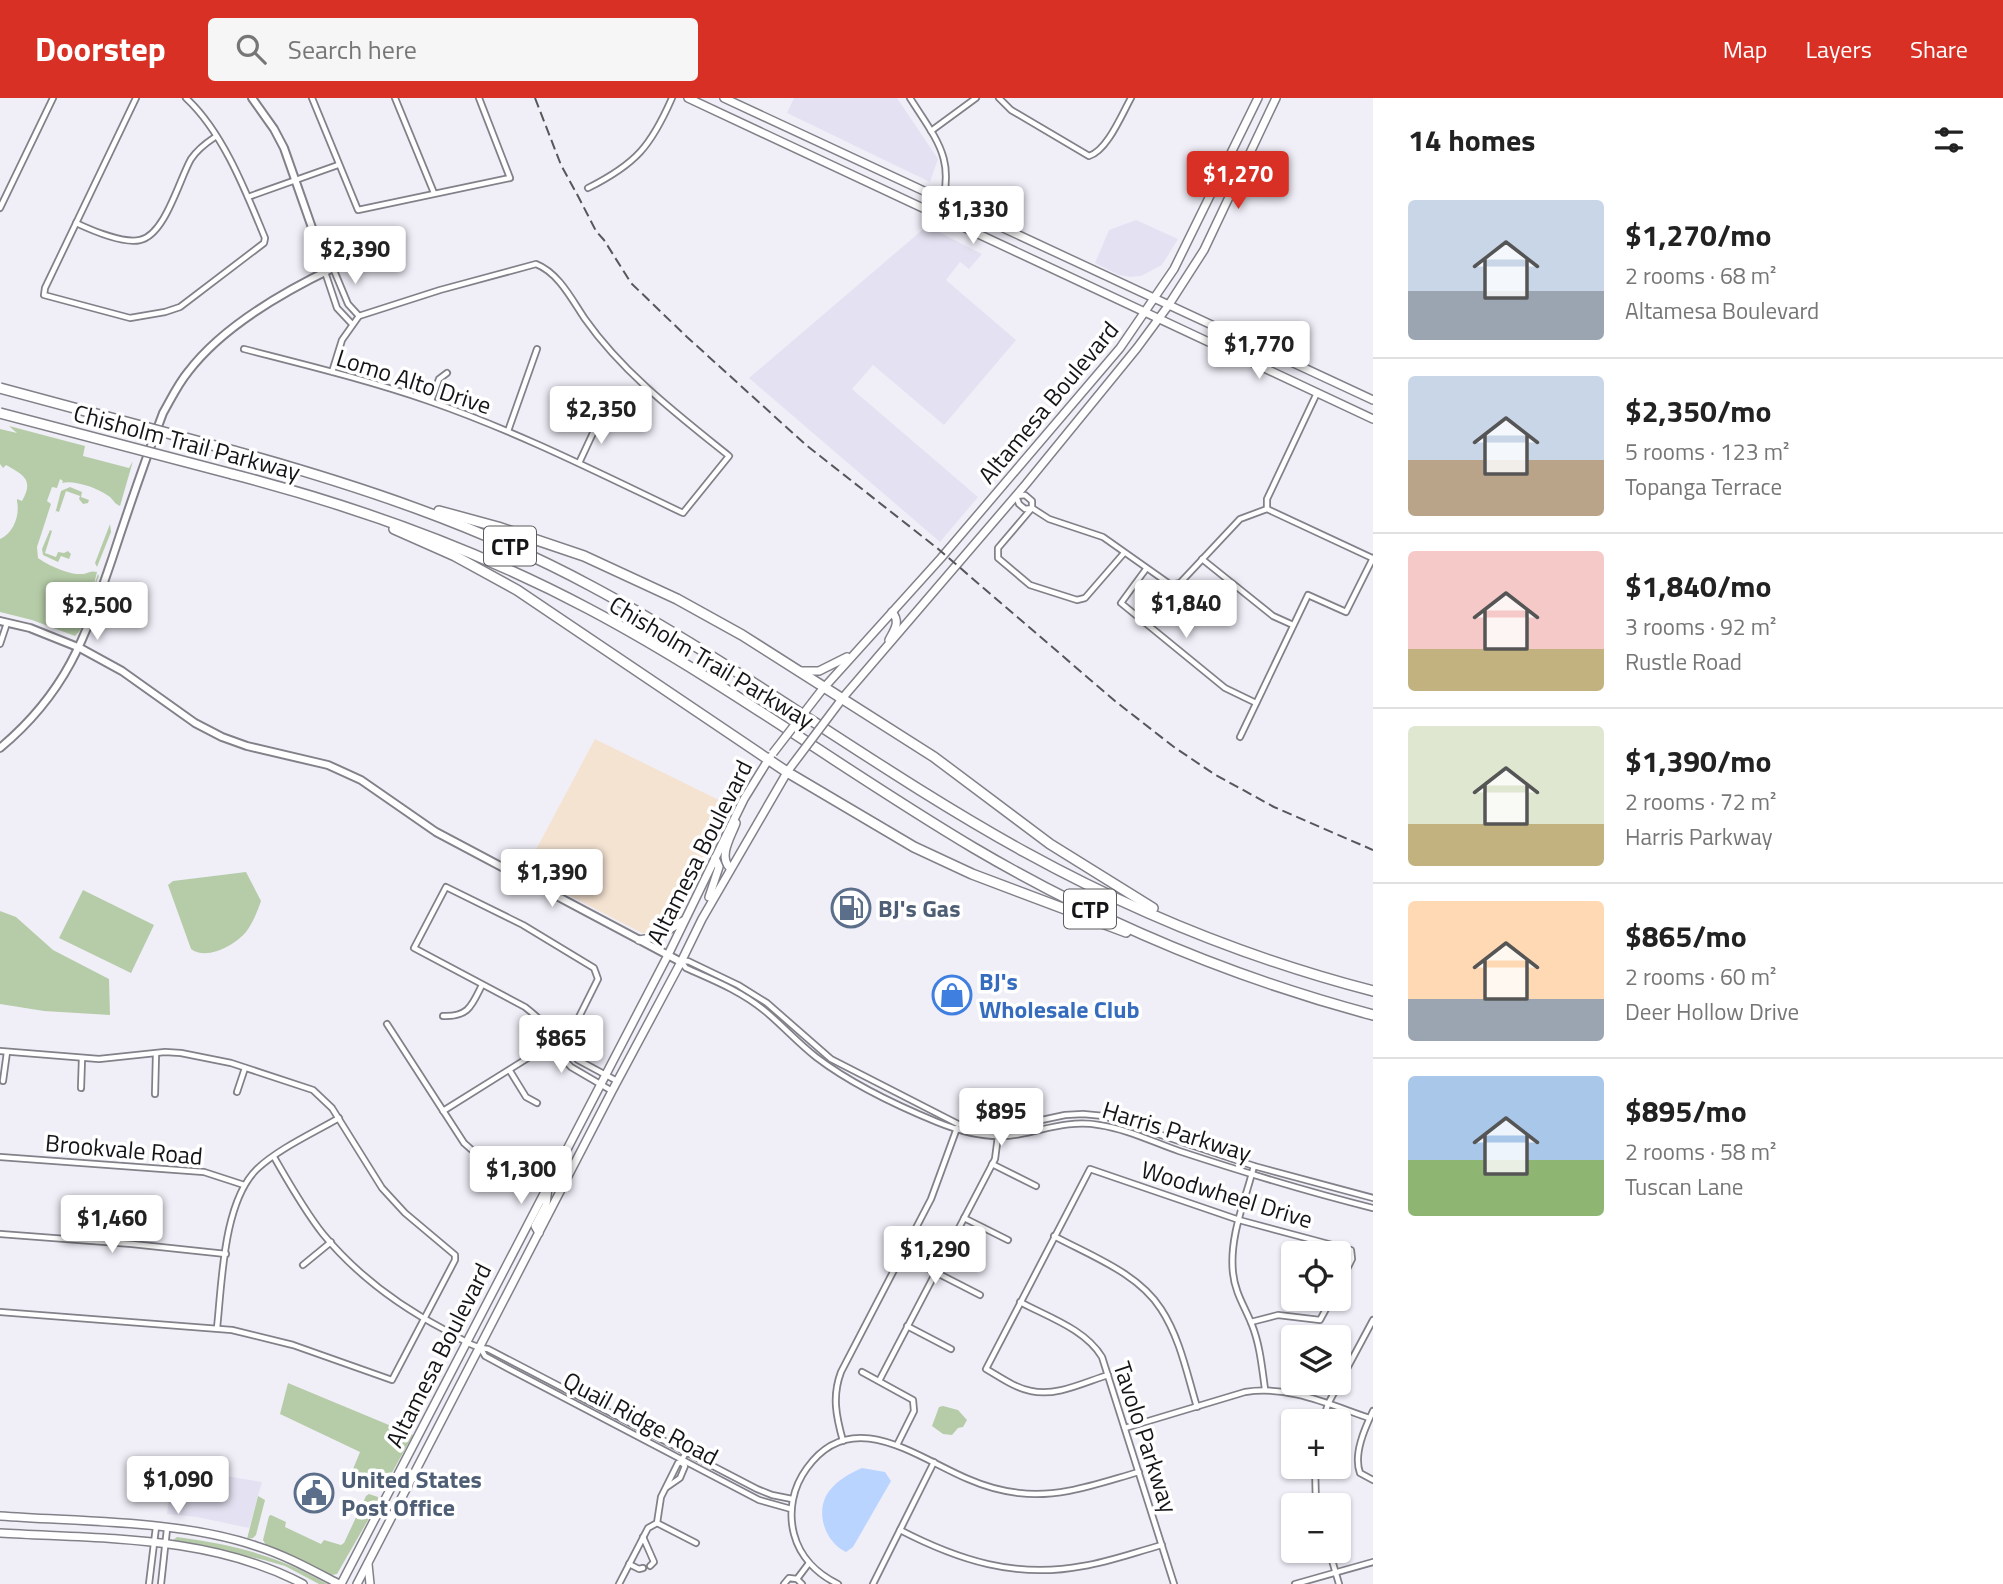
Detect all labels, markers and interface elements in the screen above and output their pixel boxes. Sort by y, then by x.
search box [208,18,698,81]
text: Doorstep [35,24,166,74]
icon: search [232,30,270,68]
text: Search here [288,30,417,69]
text: Map [1723,31,1768,67]
text: Layers [1806,31,1872,67]
text: Share [1910,31,1968,67]
text: 14 homes [1408,117,1535,163]
icon: filters [1930,121,1968,159]
pin: $1,270 [1181,152,1295,211]
text: $1,270 [1203,156,1273,191]
pin: $1,330 [916,186,1030,246]
text: $1,330 [938,191,1008,226]
text: $1,270/mo [1625,212,1771,258]
pin: $2,390 [298,226,412,286]
icon: home [1464,228,1548,312]
text: $2,390 [320,231,390,266]
text: 2 rooms · 68 m² [1625,258,1776,293]
text: Altamesa Boulevard [1625,293,1819,328]
street label: Altamesa Boulevard [969,313,1127,491]
pin: $1,770 [1202,322,1316,381]
text: $1,770 [1224,326,1294,361]
street label: Lomo Alto Drive [332,339,496,423]
pin: $2,350 [544,386,658,446]
text: $2,350/mo [1625,388,1771,434]
text: $2,350 [566,391,636,426]
street label: Chisholm Trail Parkway [70,394,305,490]
icon: home [1464,404,1548,488]
text: 5 rooms · 123 m² [1625,434,1789,469]
text: Topanga Terrace [1625,469,1782,504]
road number: CTP [484,526,536,566]
text: $1,840/mo [1625,563,1771,609]
icon: home [1464,579,1548,663]
pin: $1,840 [1129,580,1243,640]
pin: $2,500 [40,582,154,642]
text: $1,840 [1151,585,1221,620]
street label: Chisholm Trail Parkway [603,586,822,738]
text: $2,500 [62,587,132,622]
text: 3 rooms · 92 m² [1625,609,1776,644]
text: Rustle Road [1625,644,1742,679]
text: $1,390/mo [1625,738,1771,784]
street label: Altamesa Boulevard [637,754,761,950]
icon: home [1464,754,1548,838]
text: 2 rooms · 72 m² [1625,784,1776,819]
text: Harris Parkway [1625,819,1773,854]
pin: $1,390 [495,850,609,909]
text: $1,390 [517,854,587,889]
fuel station icon: BJ's Gas [830,887,872,929]
place label: BJ's Gas [878,890,960,926]
road number: CTP [1064,890,1116,929]
text: $865/mo [1625,913,1747,959]
icon: home [1464,929,1548,1013]
text: 2 rooms · 60 m² [1625,959,1776,994]
place label: BJ's Wholesale Club [979,963,1140,1027]
shop icon: BJ's Wholesale Club [931,974,973,1016]
text: Deer Hollow Drive [1625,994,1799,1029]
pin: $865 [520,1016,602,1075]
text: $865 [535,1020,587,1055]
pin: $895 [960,1088,1042,1148]
text: $895/mo [1625,1088,1747,1134]
street label: Harris Parkway [1098,1091,1256,1171]
text: $895 [975,1093,1027,1128]
icon: home [1464,1104,1548,1188]
street label: Brookvale Road [44,1124,204,1174]
text: 2 rooms · 58 m² [1625,1134,1776,1169]
pin: $1,300 [464,1146,578,1206]
text: $1,300 [486,1151,556,1186]
street label: Woodwheel Drive [1137,1151,1317,1237]
text: Tuscan Lane [1625,1169,1743,1204]
pin: $1,460 [55,1196,169,1255]
text: $1,460 [77,1200,147,1235]
pin: $1,290 [878,1226,992,1286]
text: $1,290 [900,1231,970,1266]
map controls [1281,1241,1351,1563]
button: locate [1281,1241,1351,1311]
street label: Altamesa Boulevard [376,1257,500,1453]
button: layers [1281,1325,1351,1395]
street label: Tavolo Parkway [1105,1357,1188,1518]
street label: Quail Ridge Road [557,1362,725,1474]
button: + [1281,1409,1351,1479]
pin: $1,090 [121,1456,235,1516]
text: $1,090 [143,1461,213,1496]
place label: United States Post Office [341,1461,482,1525]
public building icon: United States Post Office [293,1472,335,1514]
button: − [1281,1493,1351,1563]

